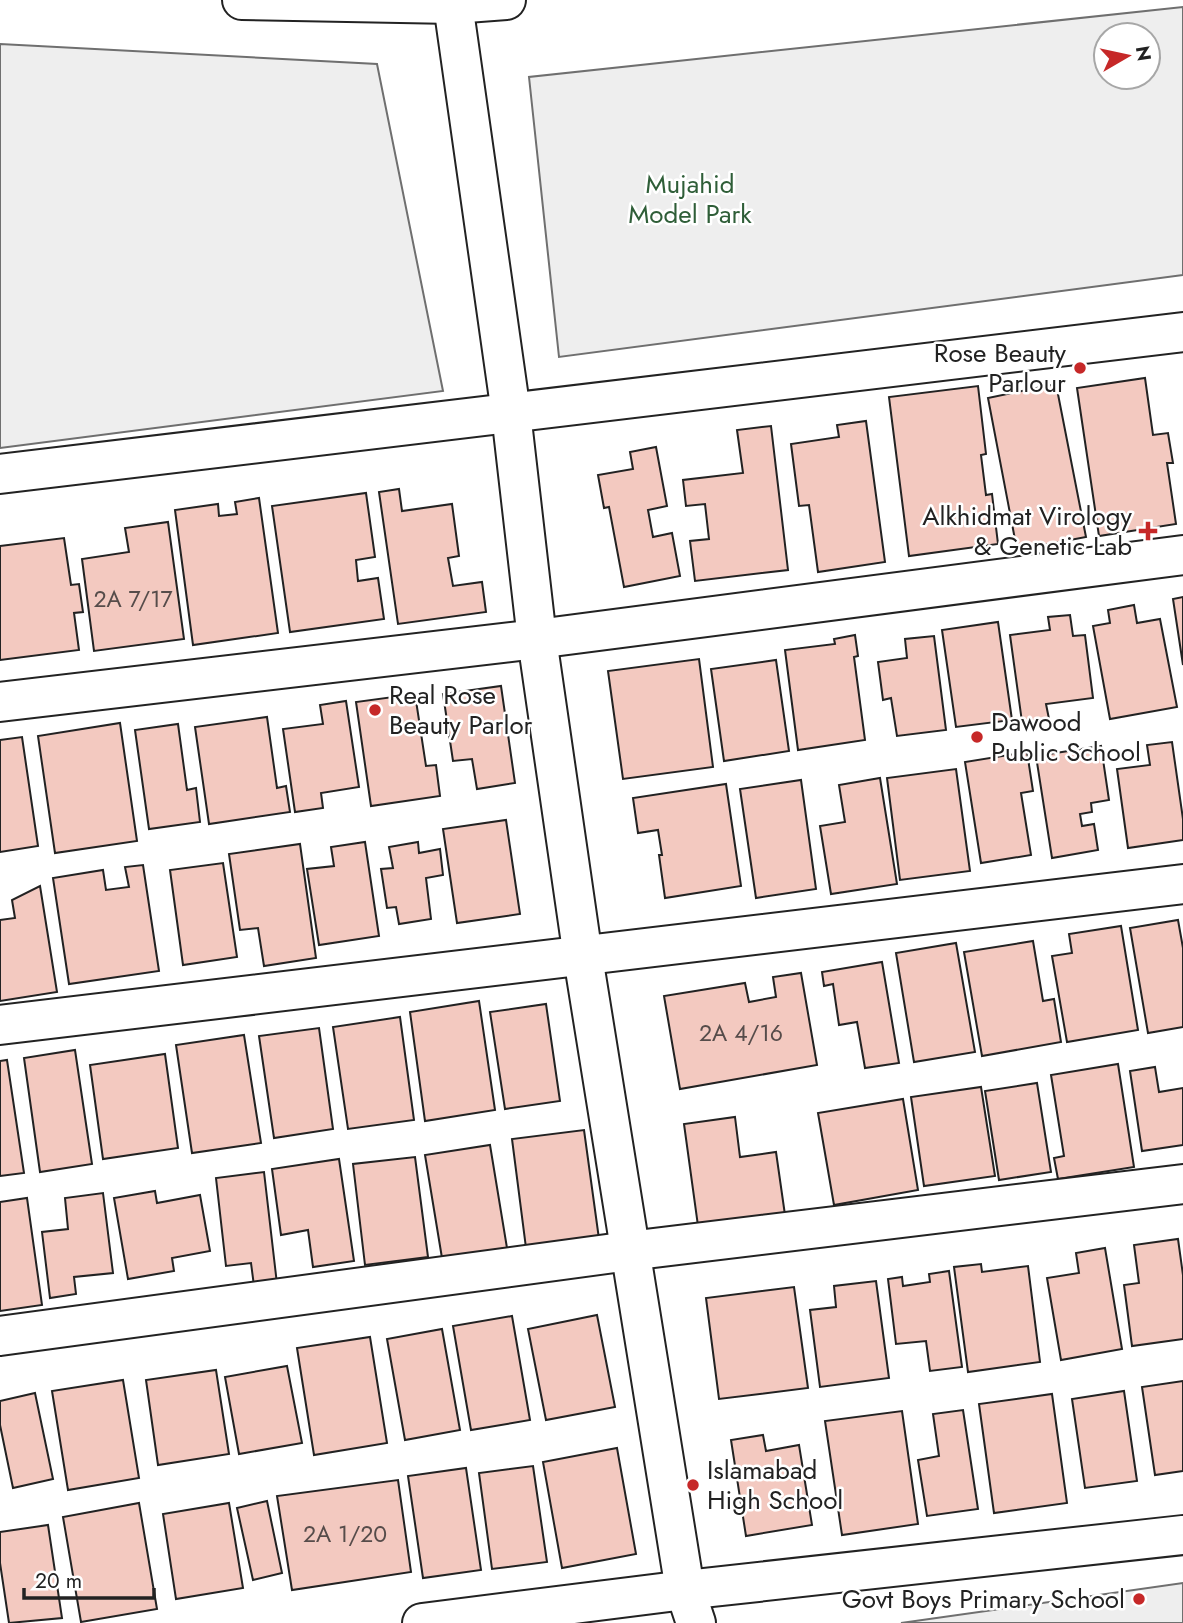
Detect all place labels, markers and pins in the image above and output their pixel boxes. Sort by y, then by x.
place label: Rose Beauty Parlour [934,334,1067,402]
marker: Rose Beauty Parlour [1072,360,1088,376]
place label: Alkhidmat Virology & Genetic Lab [922,497,1133,565]
marker: Alkhidmat Virology & Genetic Lab [1138,521,1158,541]
place label: Real Rose Beauty Parlor [389,676,533,744]
marker: Real Rose Beauty Parlor [367,702,383,718]
place label: Dawood Public School [991,703,1141,771]
marker: Dawood Public School [969,729,985,745]
place label: Islamabad High School [707,1451,843,1519]
marker: Islamabad High School [685,1477,701,1493]
place label: Govt Boys Primary School [842,1580,1125,1618]
marker: Govt Boys Primary School [1131,1591,1147,1607]

